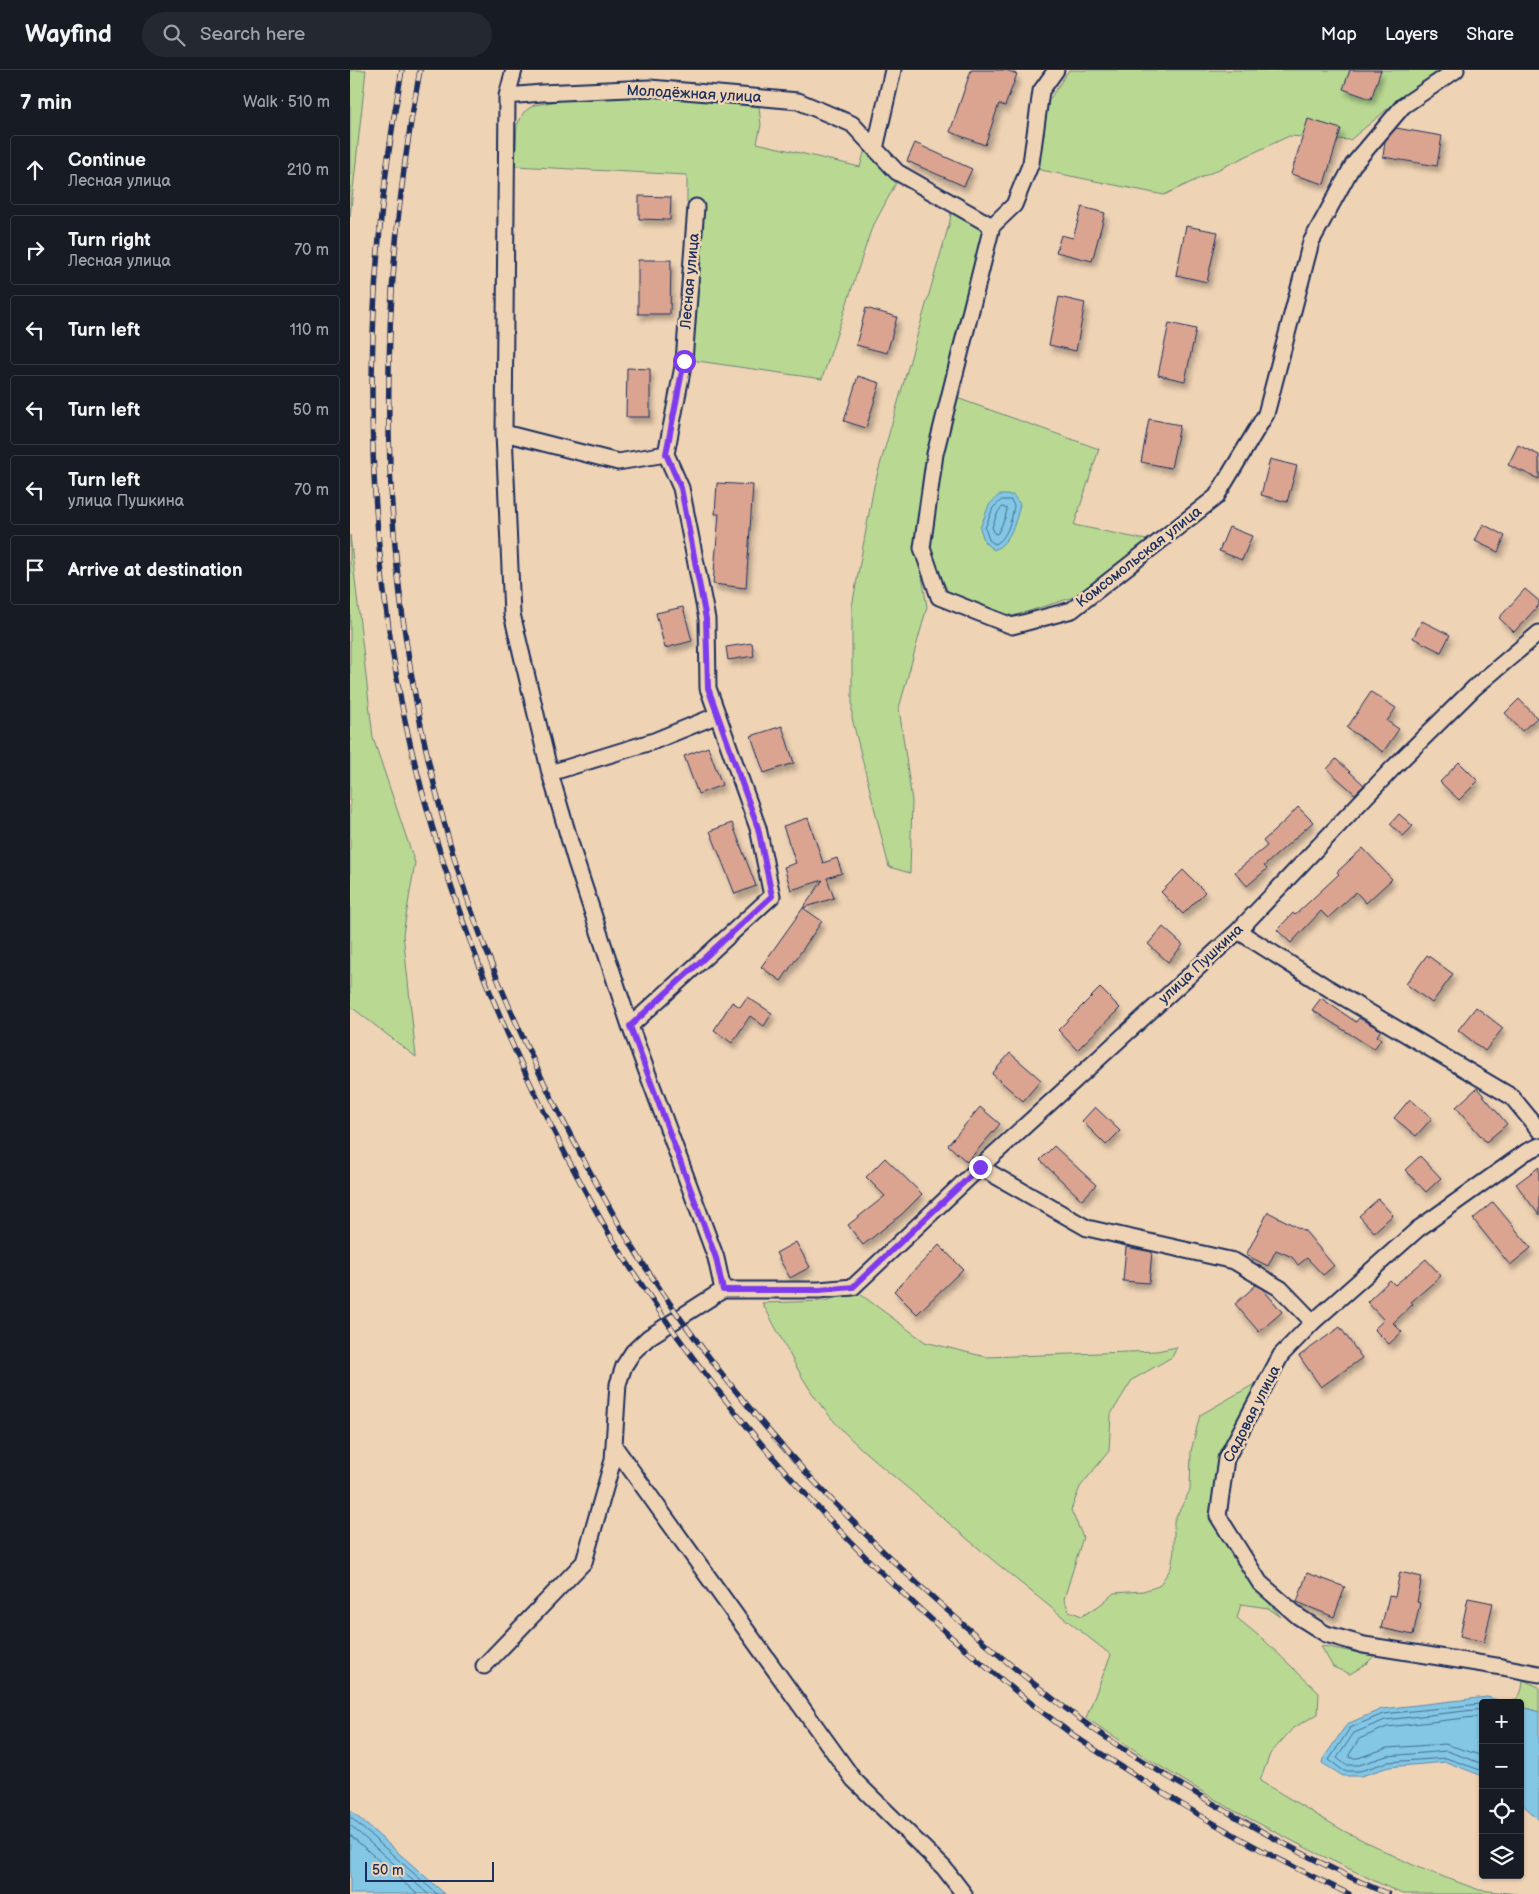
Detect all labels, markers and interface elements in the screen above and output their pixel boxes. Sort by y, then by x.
search box [142,12,492,57]
text: Wayfind [25,20,112,49]
icon: search [160,21,188,49]
text: Search here [200,23,305,46]
text: Map [1321,24,1357,45]
text: Layers [1385,24,1438,45]
text: Share [1466,24,1514,45]
street label: Молодёжная улица [626,81,762,107]
text: 7 min [20,90,72,115]
text: Walk · 510 m [243,93,330,112]
text: Continue [68,149,146,172]
icon: ahead [21,156,49,184]
text: 210 m [287,161,329,180]
text: Лесная улица [68,172,171,191]
text: Turn right [68,229,151,252]
street label: Лесная улица [676,232,704,331]
icon: right [21,236,49,264]
text: 70 m [294,241,329,260]
text: Лесная улица [68,252,171,271]
icon: left [21,316,49,344]
text: Turn left [68,319,140,342]
text: 110 m [290,321,329,340]
route start [673,350,696,373]
icon: left [21,396,49,424]
text: Turn left [68,399,140,422]
text: 50 m [293,401,329,420]
text: Turn left [68,469,140,492]
icon: left [21,476,49,504]
text: 70 m [294,481,329,500]
text: улица Пушкина [68,492,184,511]
street label: Комсомольская улица [1072,502,1206,612]
icon: arrive [21,556,49,584]
text: Arrive at destination [68,559,243,582]
street label: улица Пушкина [1155,920,1247,1008]
route end [969,1156,992,1179]
street label: Садовая улица [1219,1362,1285,1466]
map controls [1479,1699,1524,1879]
button: + [1479,1699,1524,1744]
button: − [1479,1744,1524,1789]
button: locate [1479,1789,1524,1834]
button: layers [1479,1834,1524,1879]
scale bar [365,1859,494,1882]
text: 50 m [372,1862,404,1879]

